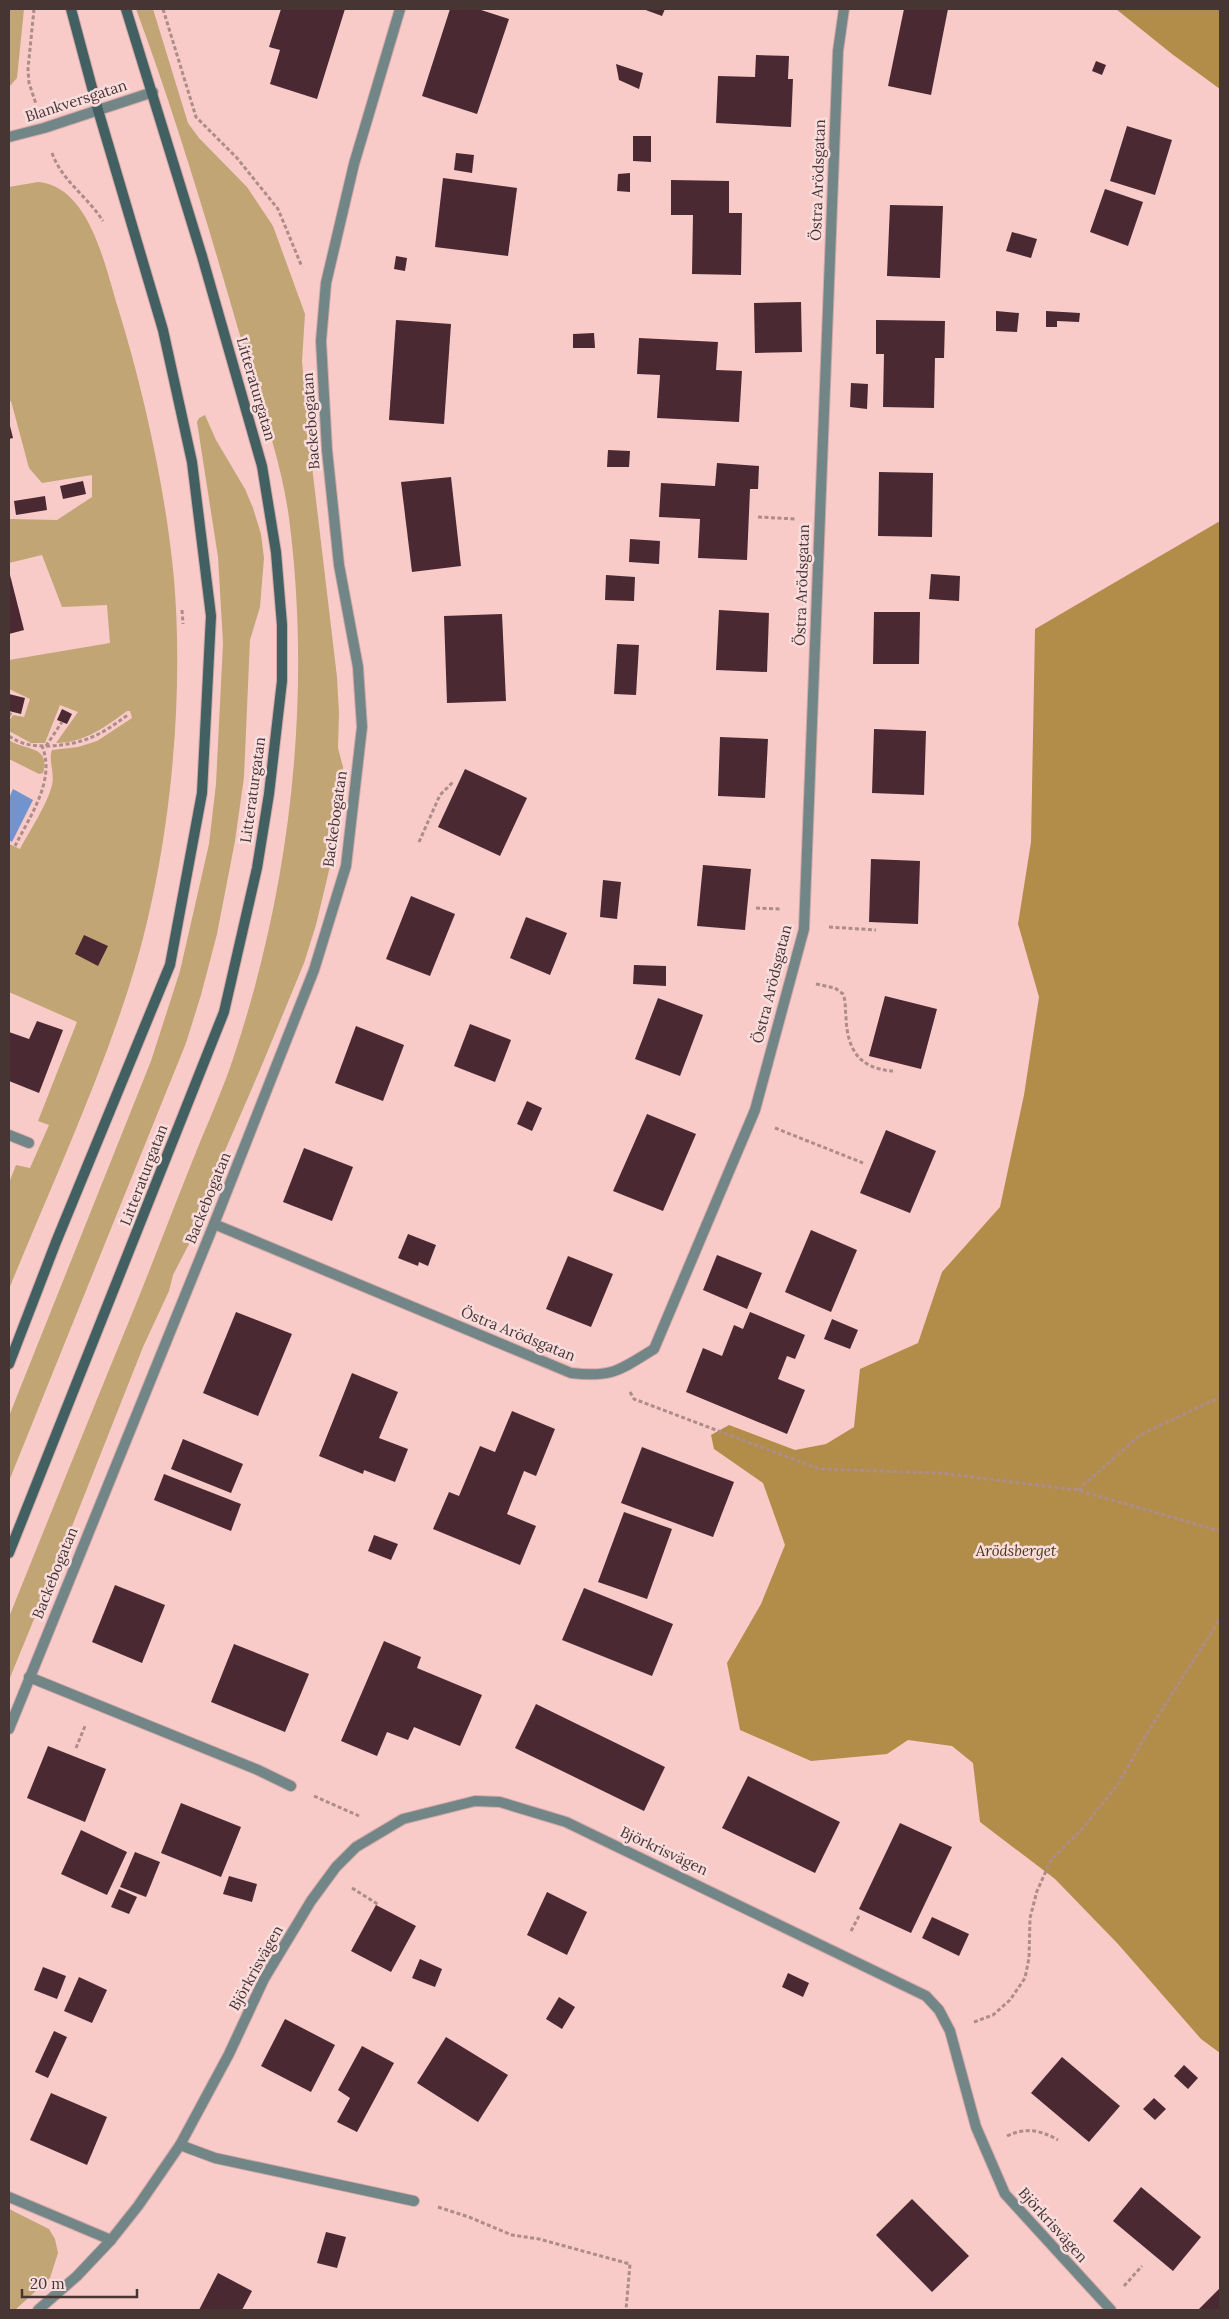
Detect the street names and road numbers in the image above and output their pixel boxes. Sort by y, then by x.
street label: Blankversgatan [23,75,129,126]
street label: Östra Arödsgatan [806,119,829,241]
street label: Litteraturgatan [233,335,280,443]
street label: Backebogatan [298,372,323,470]
street label: Östra Arödsgatan [790,524,813,646]
street label: Litteraturgatan [236,736,269,844]
street label: Backebogatan [318,769,351,868]
street label: Östra Arödsgatan [748,922,795,1045]
street label: Litteraturgatan [116,1122,172,1228]
street label: Backebogatan [181,1149,235,1246]
street label: Östra Arödsgatan [458,1302,578,1365]
street label: Backebogatan [28,1524,82,1621]
street label: Björkrisvägen [617,1822,711,1879]
street label: Björkrisvägen [224,1922,287,2014]
street label: Björkrisvägen [1015,2183,1092,2266]

